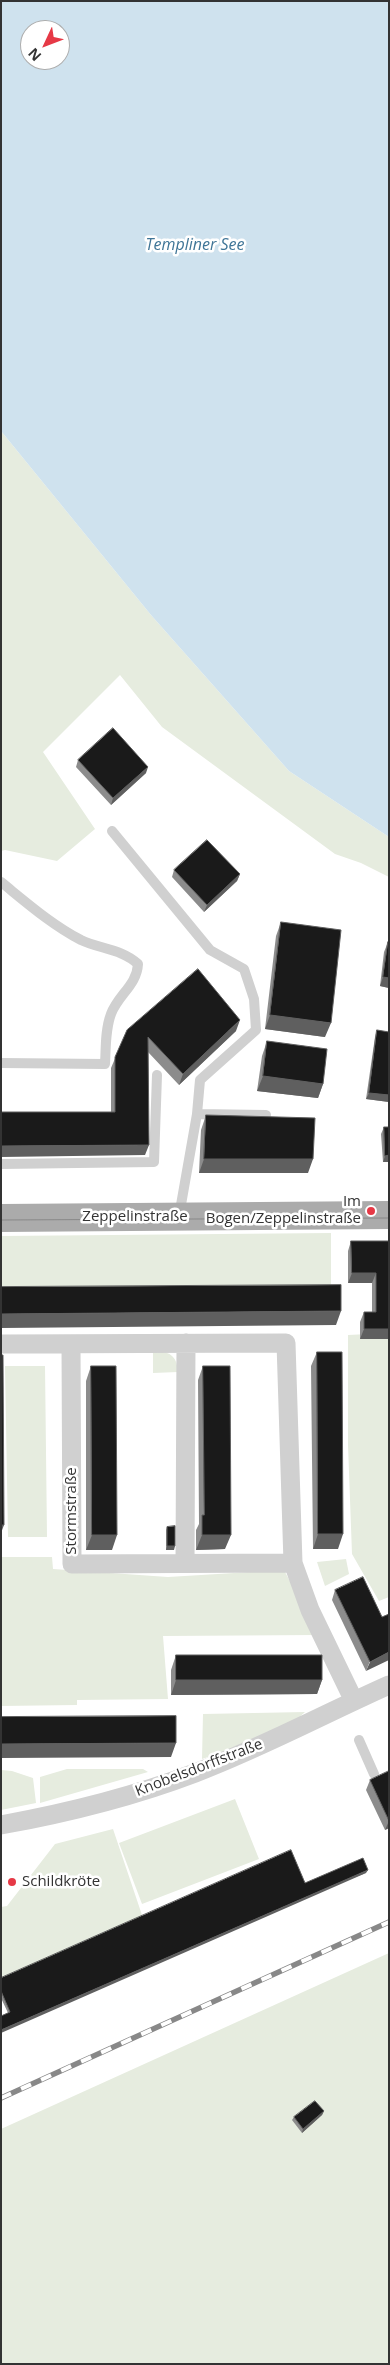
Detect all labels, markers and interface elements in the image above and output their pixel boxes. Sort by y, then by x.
north arrow [20,20,70,70]
text: N [24,44,45,66]
water label: Templiner See [146,235,244,255]
place label: Im Bogen/Zeppelinstraße [206,1193,361,1228]
marker: Im Bogen/Zeppelinstraße [365,1205,377,1217]
street label: Zeppelinstraße [82,1208,188,1226]
street label: Stormstraße [63,1467,81,1555]
street label: Knobelsdorffstraße [133,1735,265,1801]
place label: Schildkröte [22,1873,100,1891]
marker: Schildkröte [6,1876,18,1888]

